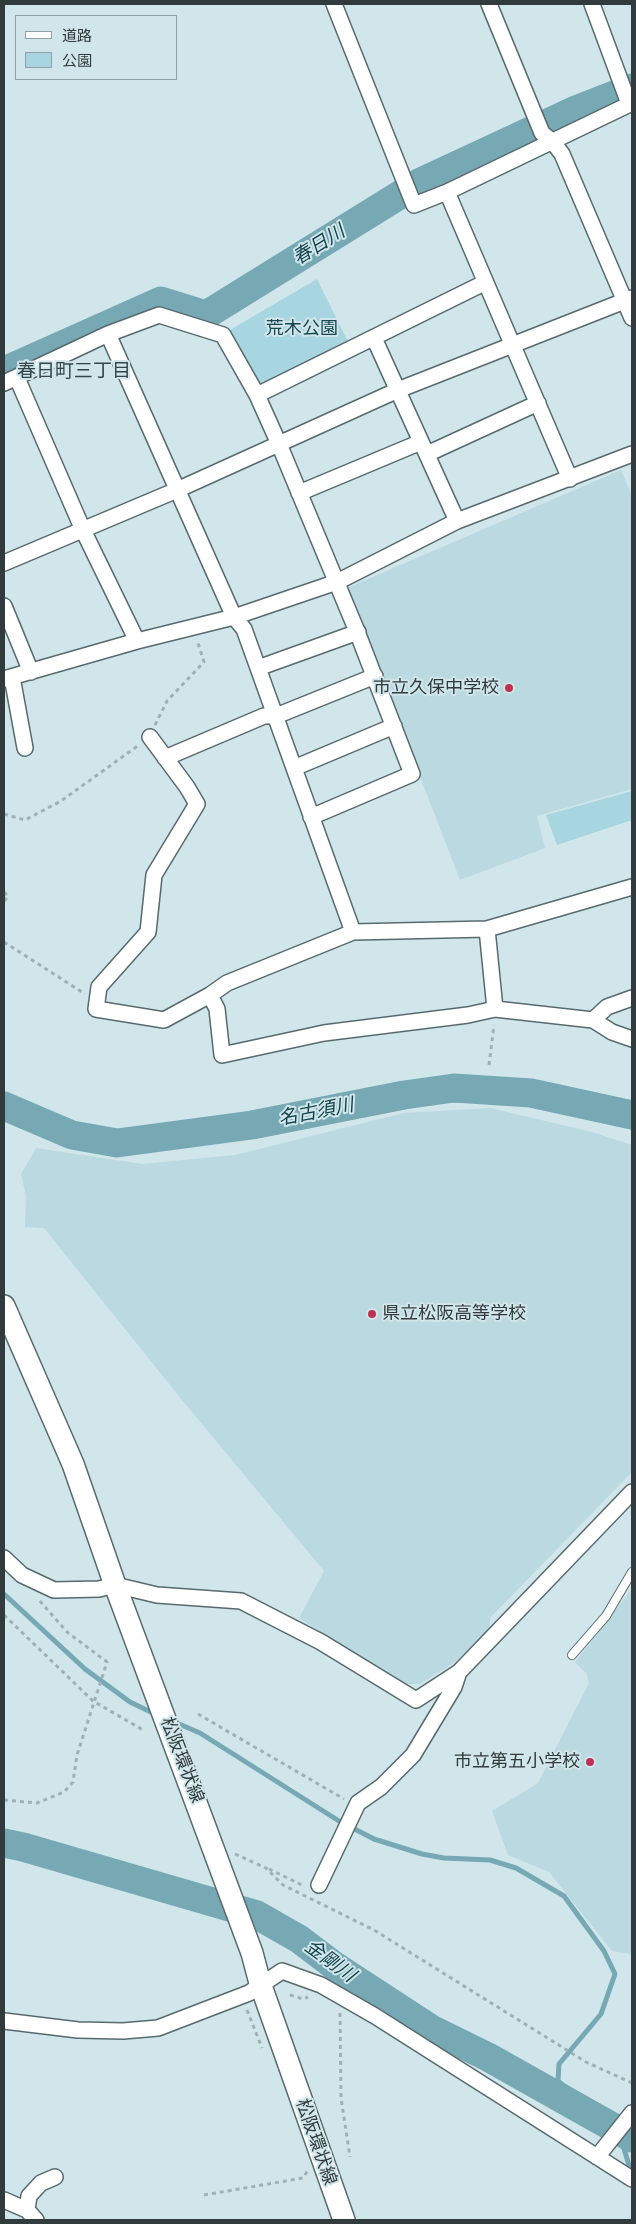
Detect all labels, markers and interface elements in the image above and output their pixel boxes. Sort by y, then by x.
legend [15,15,178,80]
text: 道路 [62,27,92,45]
text: 公園 [62,52,92,70]
water label: 春日川 [289,220,349,270]
park label: 荒木公園 [266,318,338,340]
district label: 春日町三丁目 [17,360,131,382]
place label: 市立久保中学校 [373,677,499,699]
marker: 市立久保中学校 [503,682,515,694]
water label: 名古須川 [277,1094,355,1130]
place label: 県立松阪高等学校 [382,1303,526,1325]
marker: 県立松阪高等学校 [366,1308,378,1320]
street label: 松阪環状線 [156,1714,208,1806]
place label: 市立第五小学校 [454,1751,580,1773]
marker: 市立第五小学校 [584,1756,596,1768]
water label: 金剛川 [300,1935,360,1987]
street label: 松阪環状線 [291,2096,341,2188]

